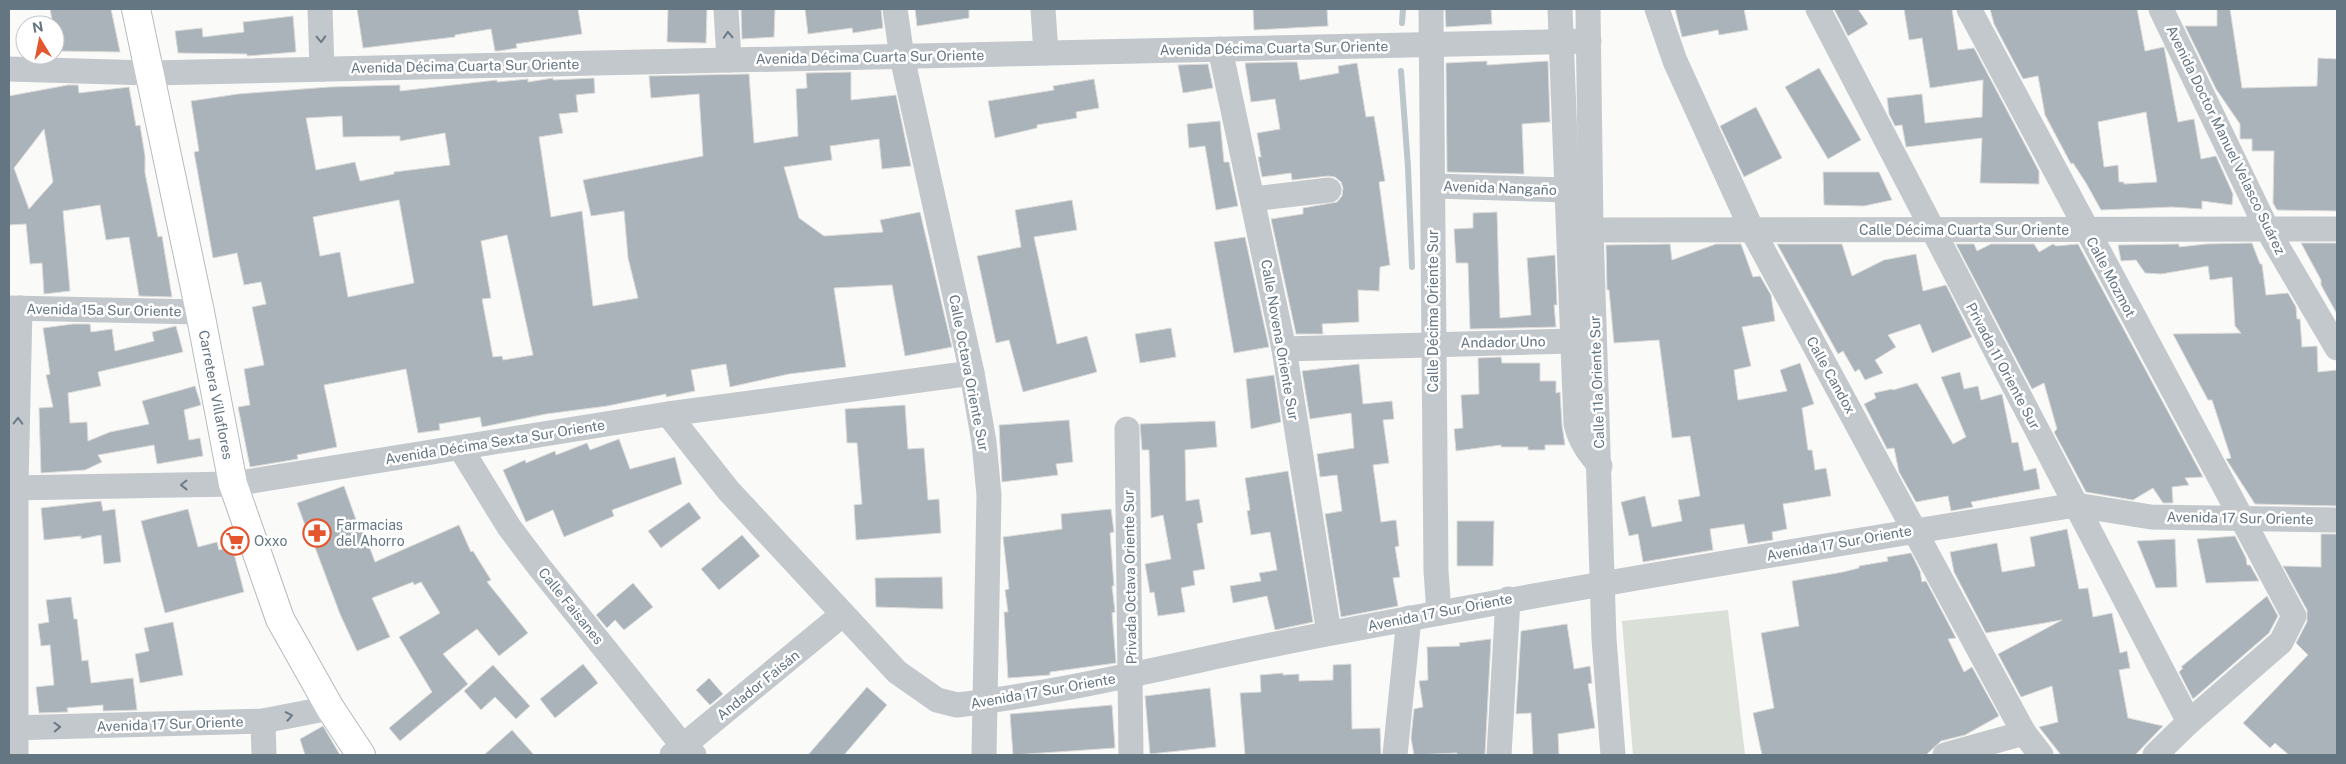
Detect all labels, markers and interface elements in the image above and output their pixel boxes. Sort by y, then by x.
north arrow [15,15,65,65]
text: N [31,18,45,36]
street label: Avenida Doctor Manuel Velasco Suárez [2163,23,2289,257]
one-way arrow [722,30,733,38]
one-way arrow [316,36,326,43]
street label: Avenida Décima Cuarta Sur Oriente [1160,38,1389,58]
street label: Avenida Décima Cuarta Sur Oriente [756,47,985,67]
street label: Avenida Décima Cuarta Sur Oriente [351,56,580,76]
street label: Avenida Nangaño [1443,178,1557,198]
street label: Calle Décima Cuarta Sur Oriente [1859,222,2069,238]
street label: Calle Décima Oriente Sur [1425,230,1441,392]
street label: Calle Mozmot [2083,234,2139,320]
street label: Calle Novena Oriente Sur [1258,258,1302,422]
street label: Calle Octava Oriente Sur [946,293,992,453]
street label: Privada 11 Oriente Sur [1963,300,2043,432]
street label: Avenida 15a Sur Oriente [26,301,182,319]
street label: Calle 11a Oriente Sur [1587,315,1607,449]
street label: Carretera Villaflores [196,329,236,461]
street label: Andador Uno [1460,333,1546,351]
street label: Calle Candox [1803,334,1859,416]
one-way arrow [13,417,23,424]
street label: Avenida Décima Sexta Sur Oriente [384,417,606,467]
one-way arrow [180,479,188,490]
street label: Privada Octava Oriente Sur [1120,489,1140,665]
street label: Avenida 17 Sur Oriente [2166,509,2314,527]
place label: Farmacias del Ahorro [336,517,405,549]
pharmacy icon: Farmacias del Ahorro [302,518,332,548]
street label: Avenida 17 Sur Oriente [1765,522,1913,564]
supermarket icon: Oxxo [220,526,250,556]
place label: Oxxo [254,533,287,549]
street label: Calle Faisanes [535,565,607,647]
street label: Avenida 17 Sur Oriente [1366,590,1514,634]
street label: Andador Faisán [713,647,803,723]
street label: Avenida 17 Sur Oriente [969,670,1117,712]
one-way arrow [285,711,294,722]
street label: Avenida 17 Sur Oriente [96,713,244,735]
one-way arrow [54,722,62,732]

